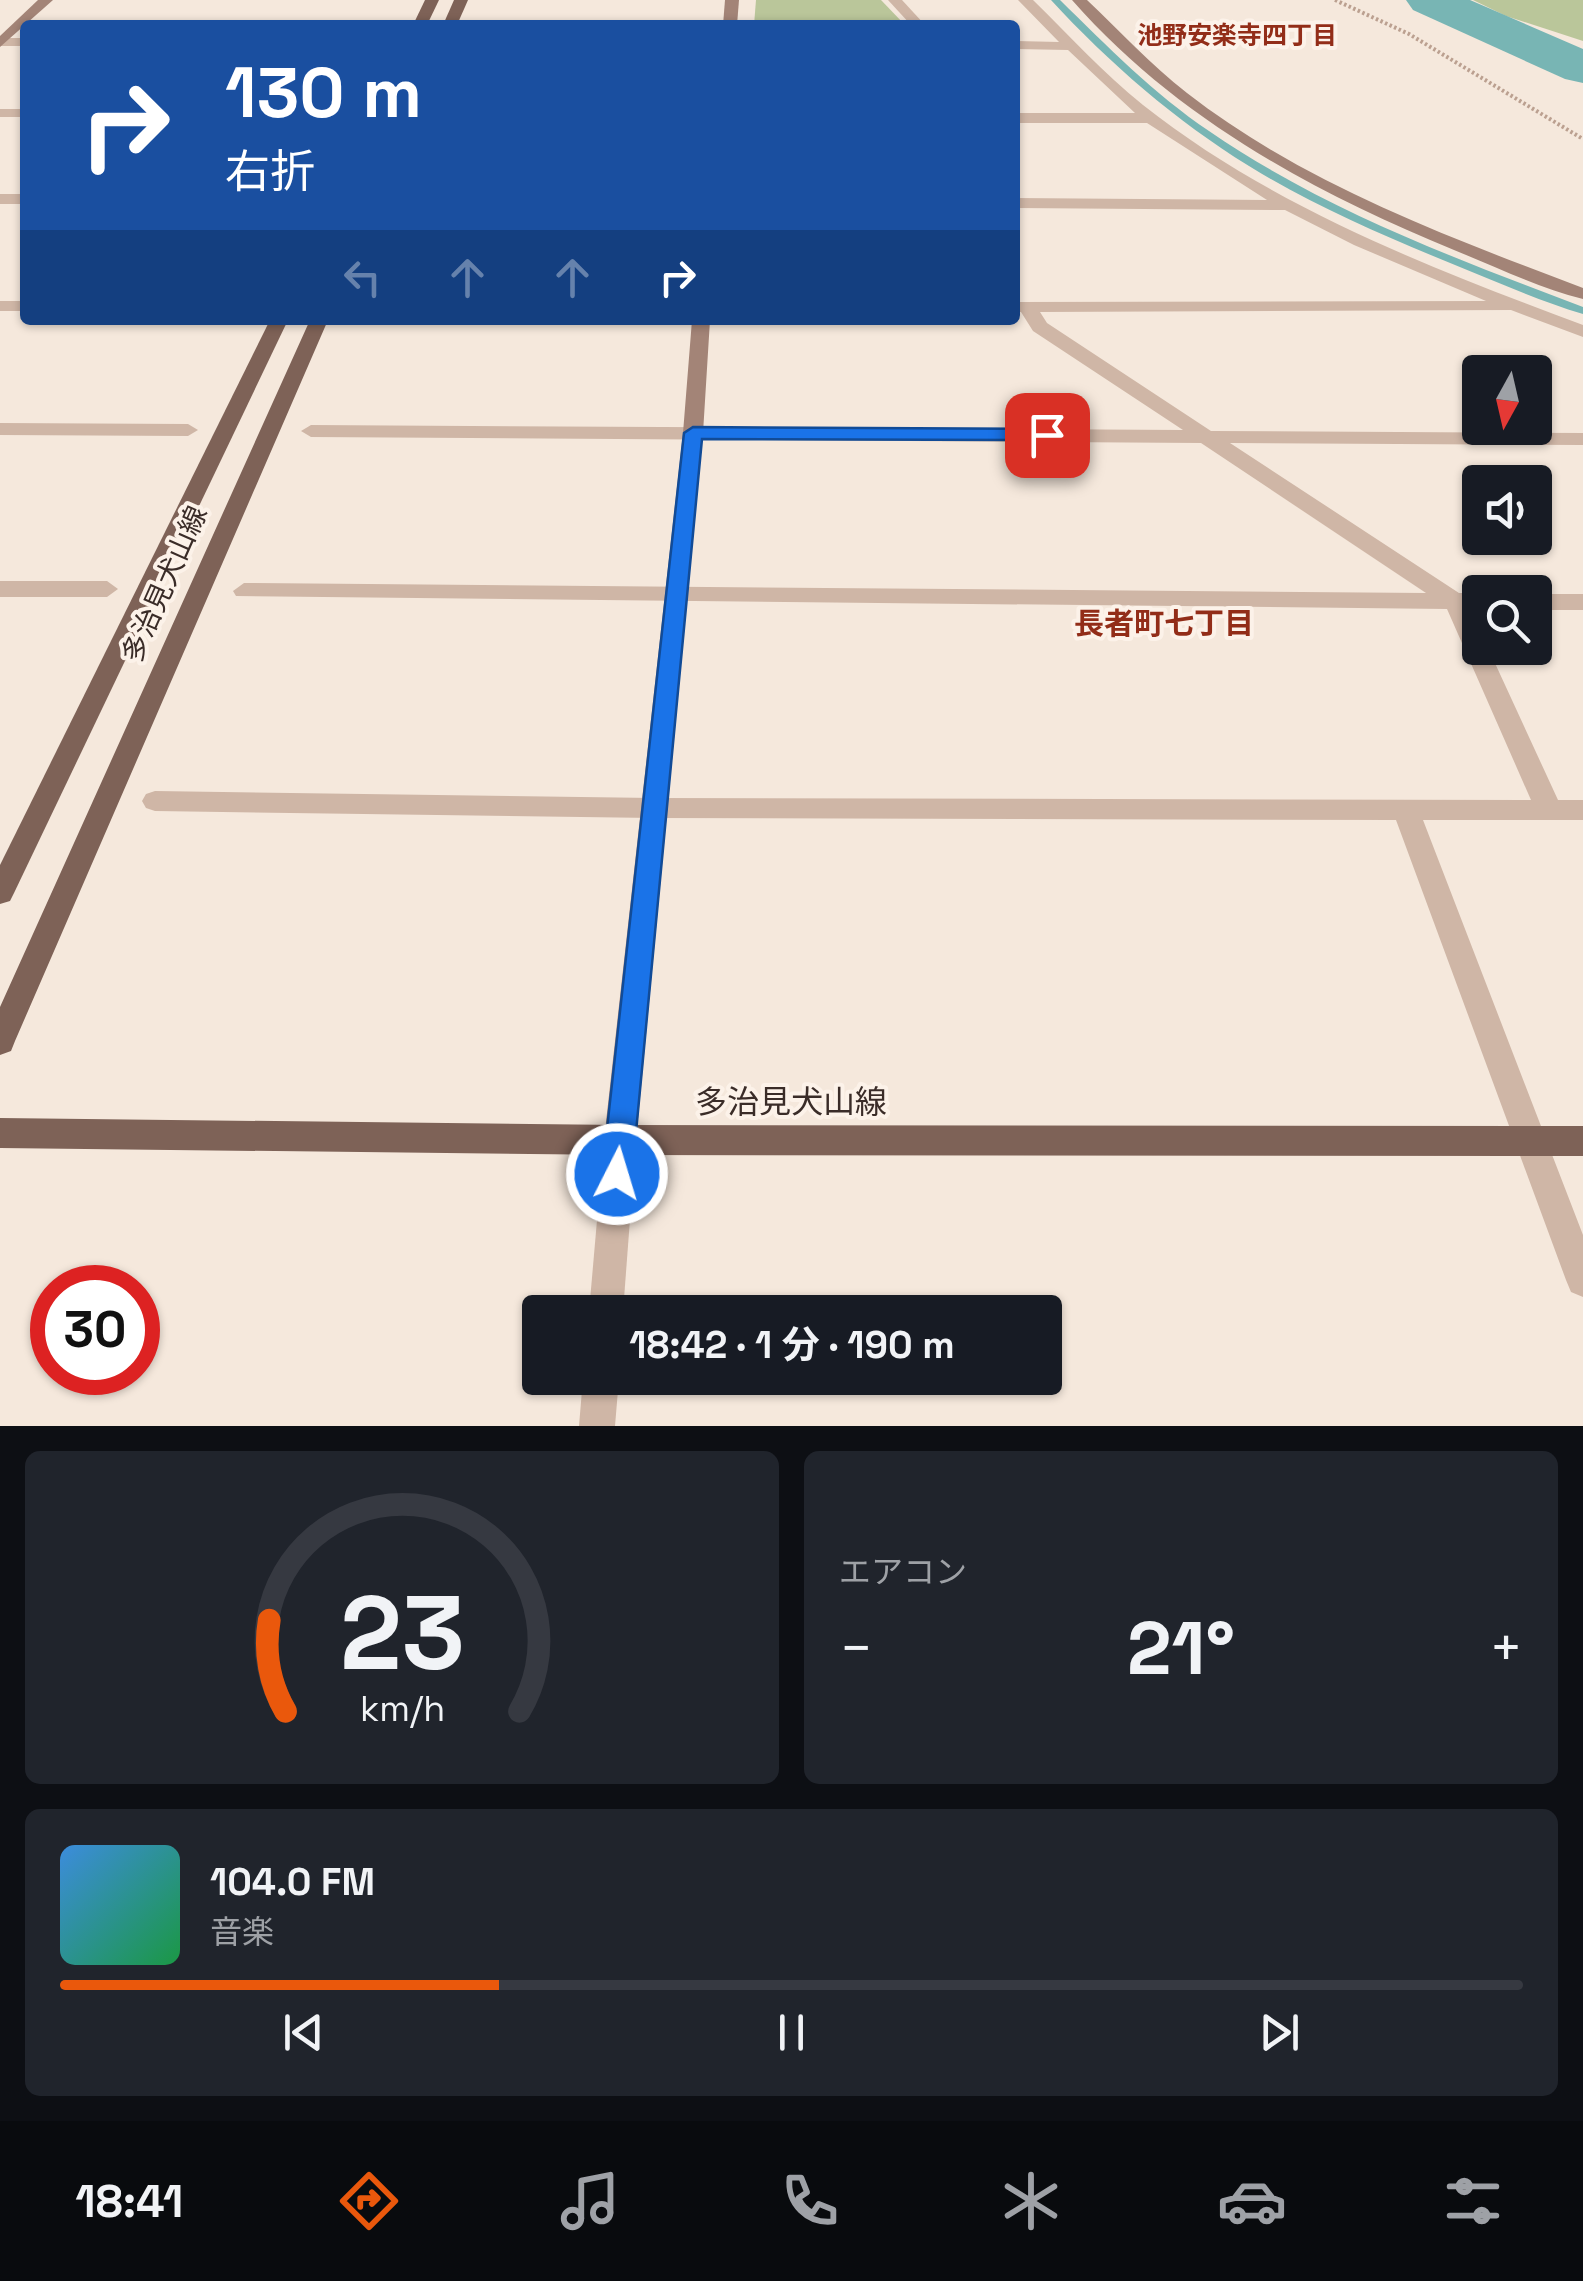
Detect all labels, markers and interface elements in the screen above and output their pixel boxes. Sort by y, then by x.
district label: 池野安楽寺四丁目 [1137,19,1337,51]
text: 130 m [225,48,422,137]
icon: right [60,60,190,190]
text: 右折 [225,143,315,200]
icon: left [335,250,390,305]
icon: ahead [440,250,495,305]
icon: ahead [545,250,600,305]
icon: right [650,250,705,305]
north arrow [1462,355,1552,445]
map controls [1462,355,1552,665]
pin [1005,393,1090,478]
icon: arrive [1020,408,1075,463]
button: sound [1462,465,1552,555]
street label: 多治見犬山線 [113,500,215,668]
button: search [1462,575,1552,665]
district label: 長者町七丁目 [1074,604,1254,643]
street label: 多治見犬山線 [695,1082,887,1122]
position arrow [565,1122,669,1226]
speed limit sign: 30 [30,1265,160,1395]
text: 18:42 · 1 分 · 190 m [629,1321,955,1369]
text: エアコン [839,1552,967,1592]
text: 23 [339,1567,465,1699]
text: 21° [1127,1600,1235,1696]
text: − [839,1613,873,1683]
text: + [1489,1613,1523,1683]
text: km/h [359,1686,445,1731]
text: 104.0 FM [210,1858,375,1906]
text: 音楽 [210,1912,274,1952]
icon: previous [276,2005,331,2060]
icon: pause [764,2005,819,2060]
icon: next [1252,2005,1307,2060]
icon: directions [334,2166,404,2236]
icon: music [555,2166,625,2236]
icon: phone [775,2166,845,2236]
icon: climate [996,2166,1066,2236]
icon: car [1217,2166,1287,2236]
icon: filters [1438,2166,1508,2236]
text: 18:41 [75,2173,183,2230]

